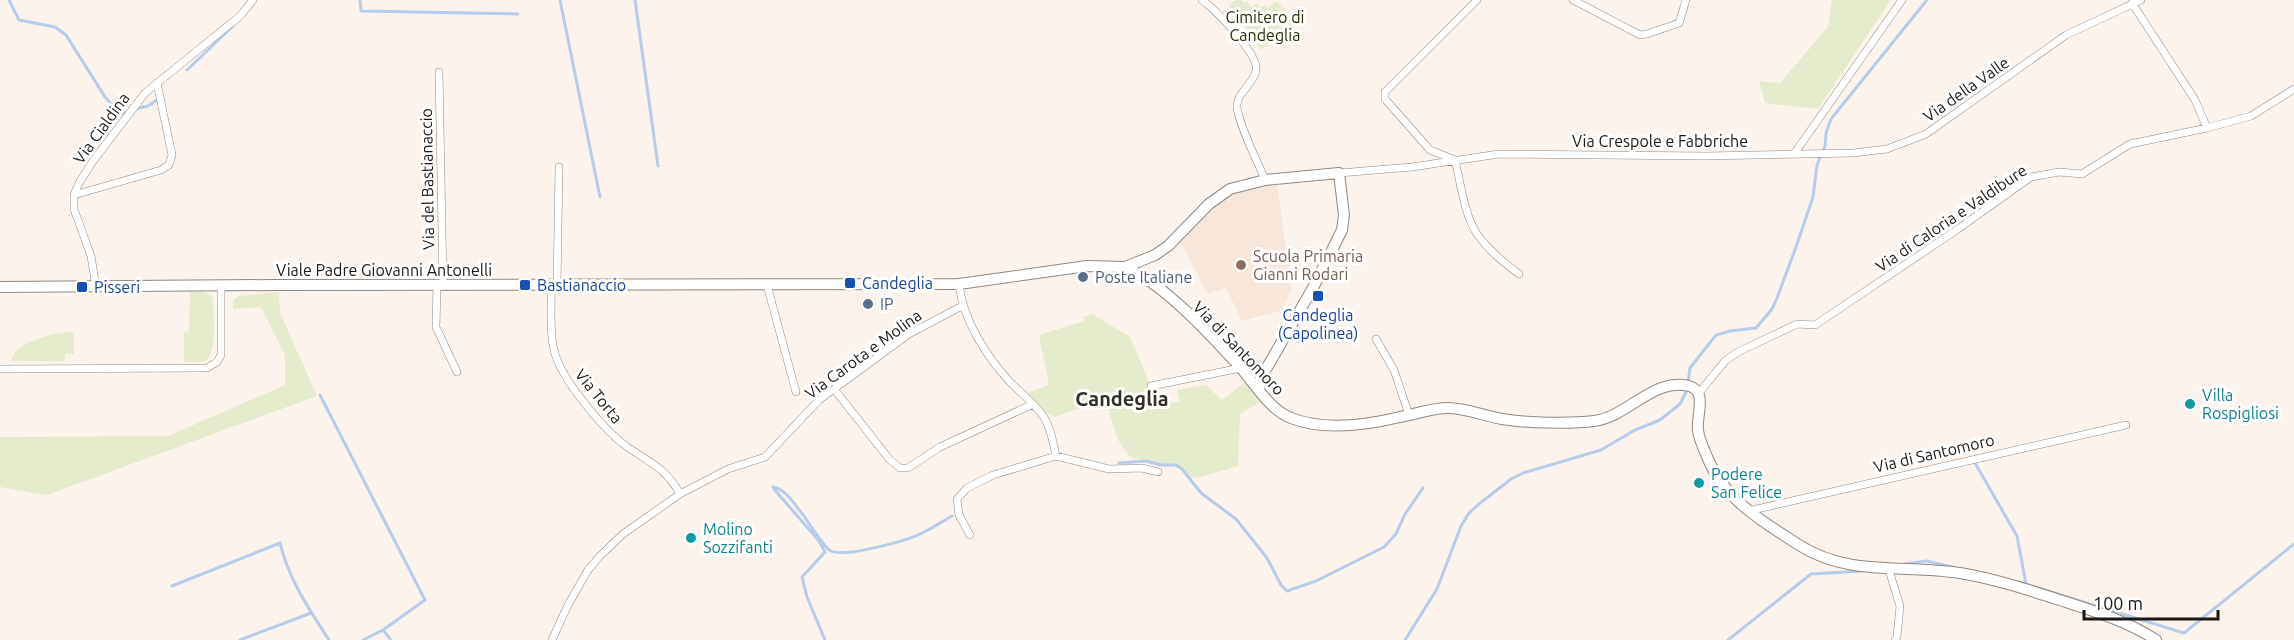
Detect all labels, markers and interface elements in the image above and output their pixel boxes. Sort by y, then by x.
park label: Cimitero di Candeglia [1226,8,1304,44]
street label: Via della Valle [1920,53,2012,125]
street label: Via Cialdina [69,89,133,167]
street label: Via del Bastianaccio [417,108,437,250]
street label: Via Crespole e Fabbriche [1572,132,1748,150]
street label: Via di Caloria e Valdibure [1872,161,2030,275]
place label: Scuola Primaria Gianni Rodari [1253,247,1363,283]
marker: Scuola Primaria Gianni Rodari [1234,258,1248,272]
street label: Viale Padre Giovanni Antonelli [276,261,492,279]
place label: Poste Italiane [1095,268,1192,286]
marker: Poste Italiane [1076,270,1090,284]
place label: Candeglia [862,274,933,292]
place label: Bastianaccio [537,276,626,294]
marker: Candeglia [843,276,857,290]
place label: Pisseri [94,278,140,296]
marker: Bastianaccio [518,278,532,292]
marker: Pisseri [75,280,89,294]
marker: Candeglia (Capolinea) [1311,289,1325,303]
place label: IP [880,295,894,313]
marker: IP [861,297,875,311]
street label: Via di Santomoro [1190,297,1288,399]
street label: Via Carota e Molina [801,306,925,402]
place label: Candeglia (Capolinea) [1278,306,1358,343]
street label: Via Torta [572,365,626,427]
place label: Villa Rospigliosi [2202,386,2279,422]
district label: Candeglia [1075,387,1169,410]
marker: Villa Rospigliosi [2183,397,2197,411]
street label: Via di Santomoro [1872,430,1996,476]
place label: Podere San Felice [1711,465,1782,501]
marker: Podere San Felice [1692,476,1706,490]
place label: Molino Sozzifanti [703,520,773,556]
marker: Molino Sozzifanti [684,531,698,545]
scale bar [2084,583,2218,621]
text: 100 m [2093,593,2143,613]

